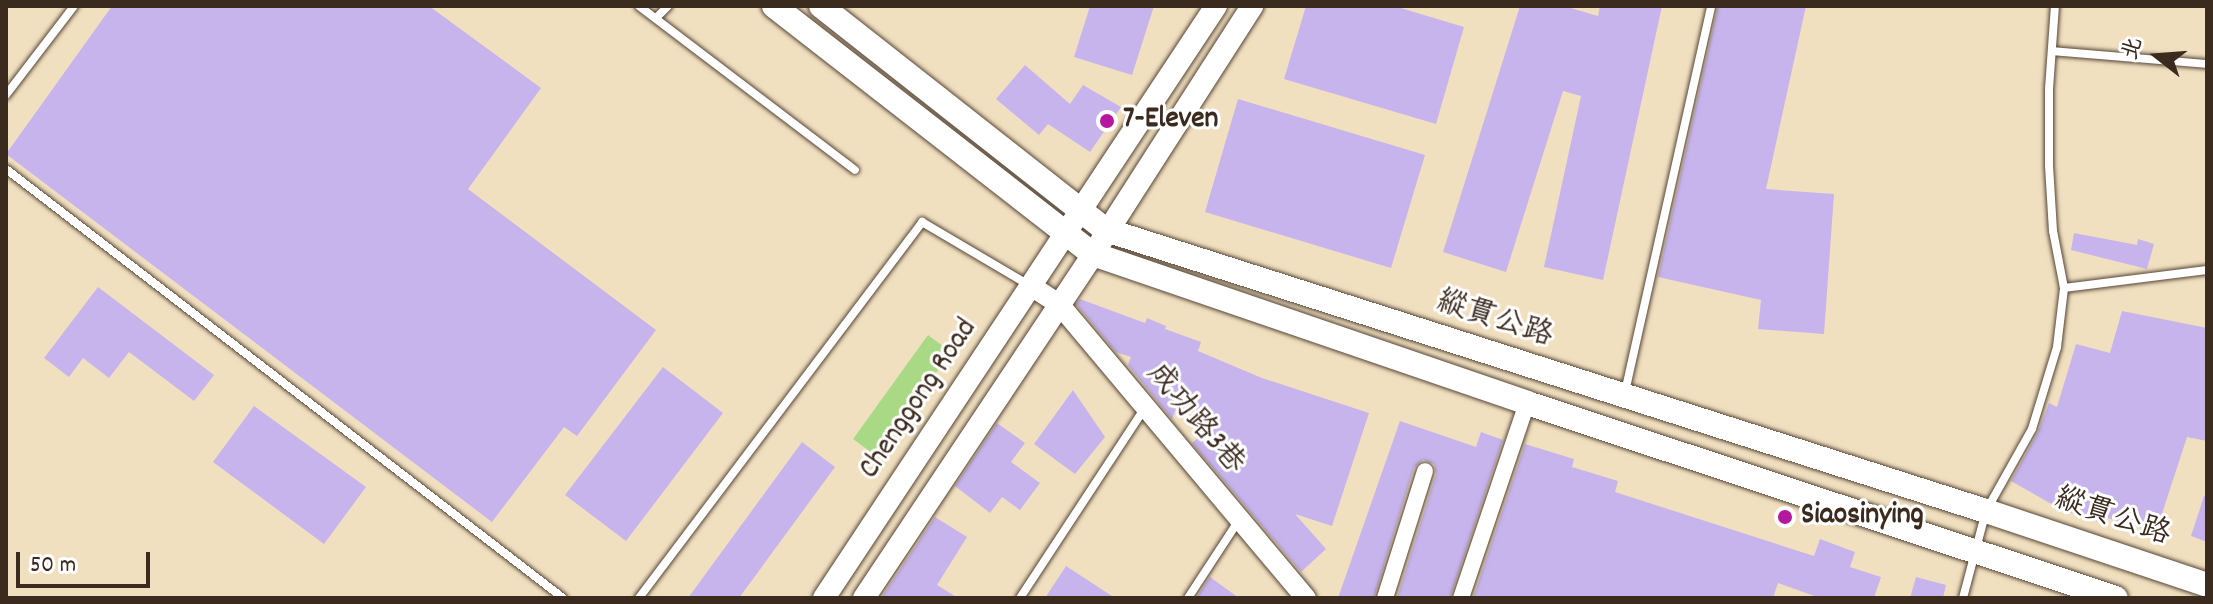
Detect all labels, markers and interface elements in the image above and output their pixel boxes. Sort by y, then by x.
north arrow [2117,16,2197,96]
text: 北 [2116,34,2152,64]
place label: 7-Eleven [1123,103,1218,139]
marker: 7-Eleven [1098,112,1116,130]
street label: 縱貫公路 [1431,285,1557,357]
street label: Chenggong Road [853,313,987,487]
street label: 成功路3巷 [1137,357,1251,483]
street label: 縱貫公路 [2049,482,2175,556]
place label: Siaosinying [1801,499,1924,535]
marker: Siaosinying [1776,508,1794,526]
scale bar [20,536,154,586]
text: 50 m [30,549,76,583]

